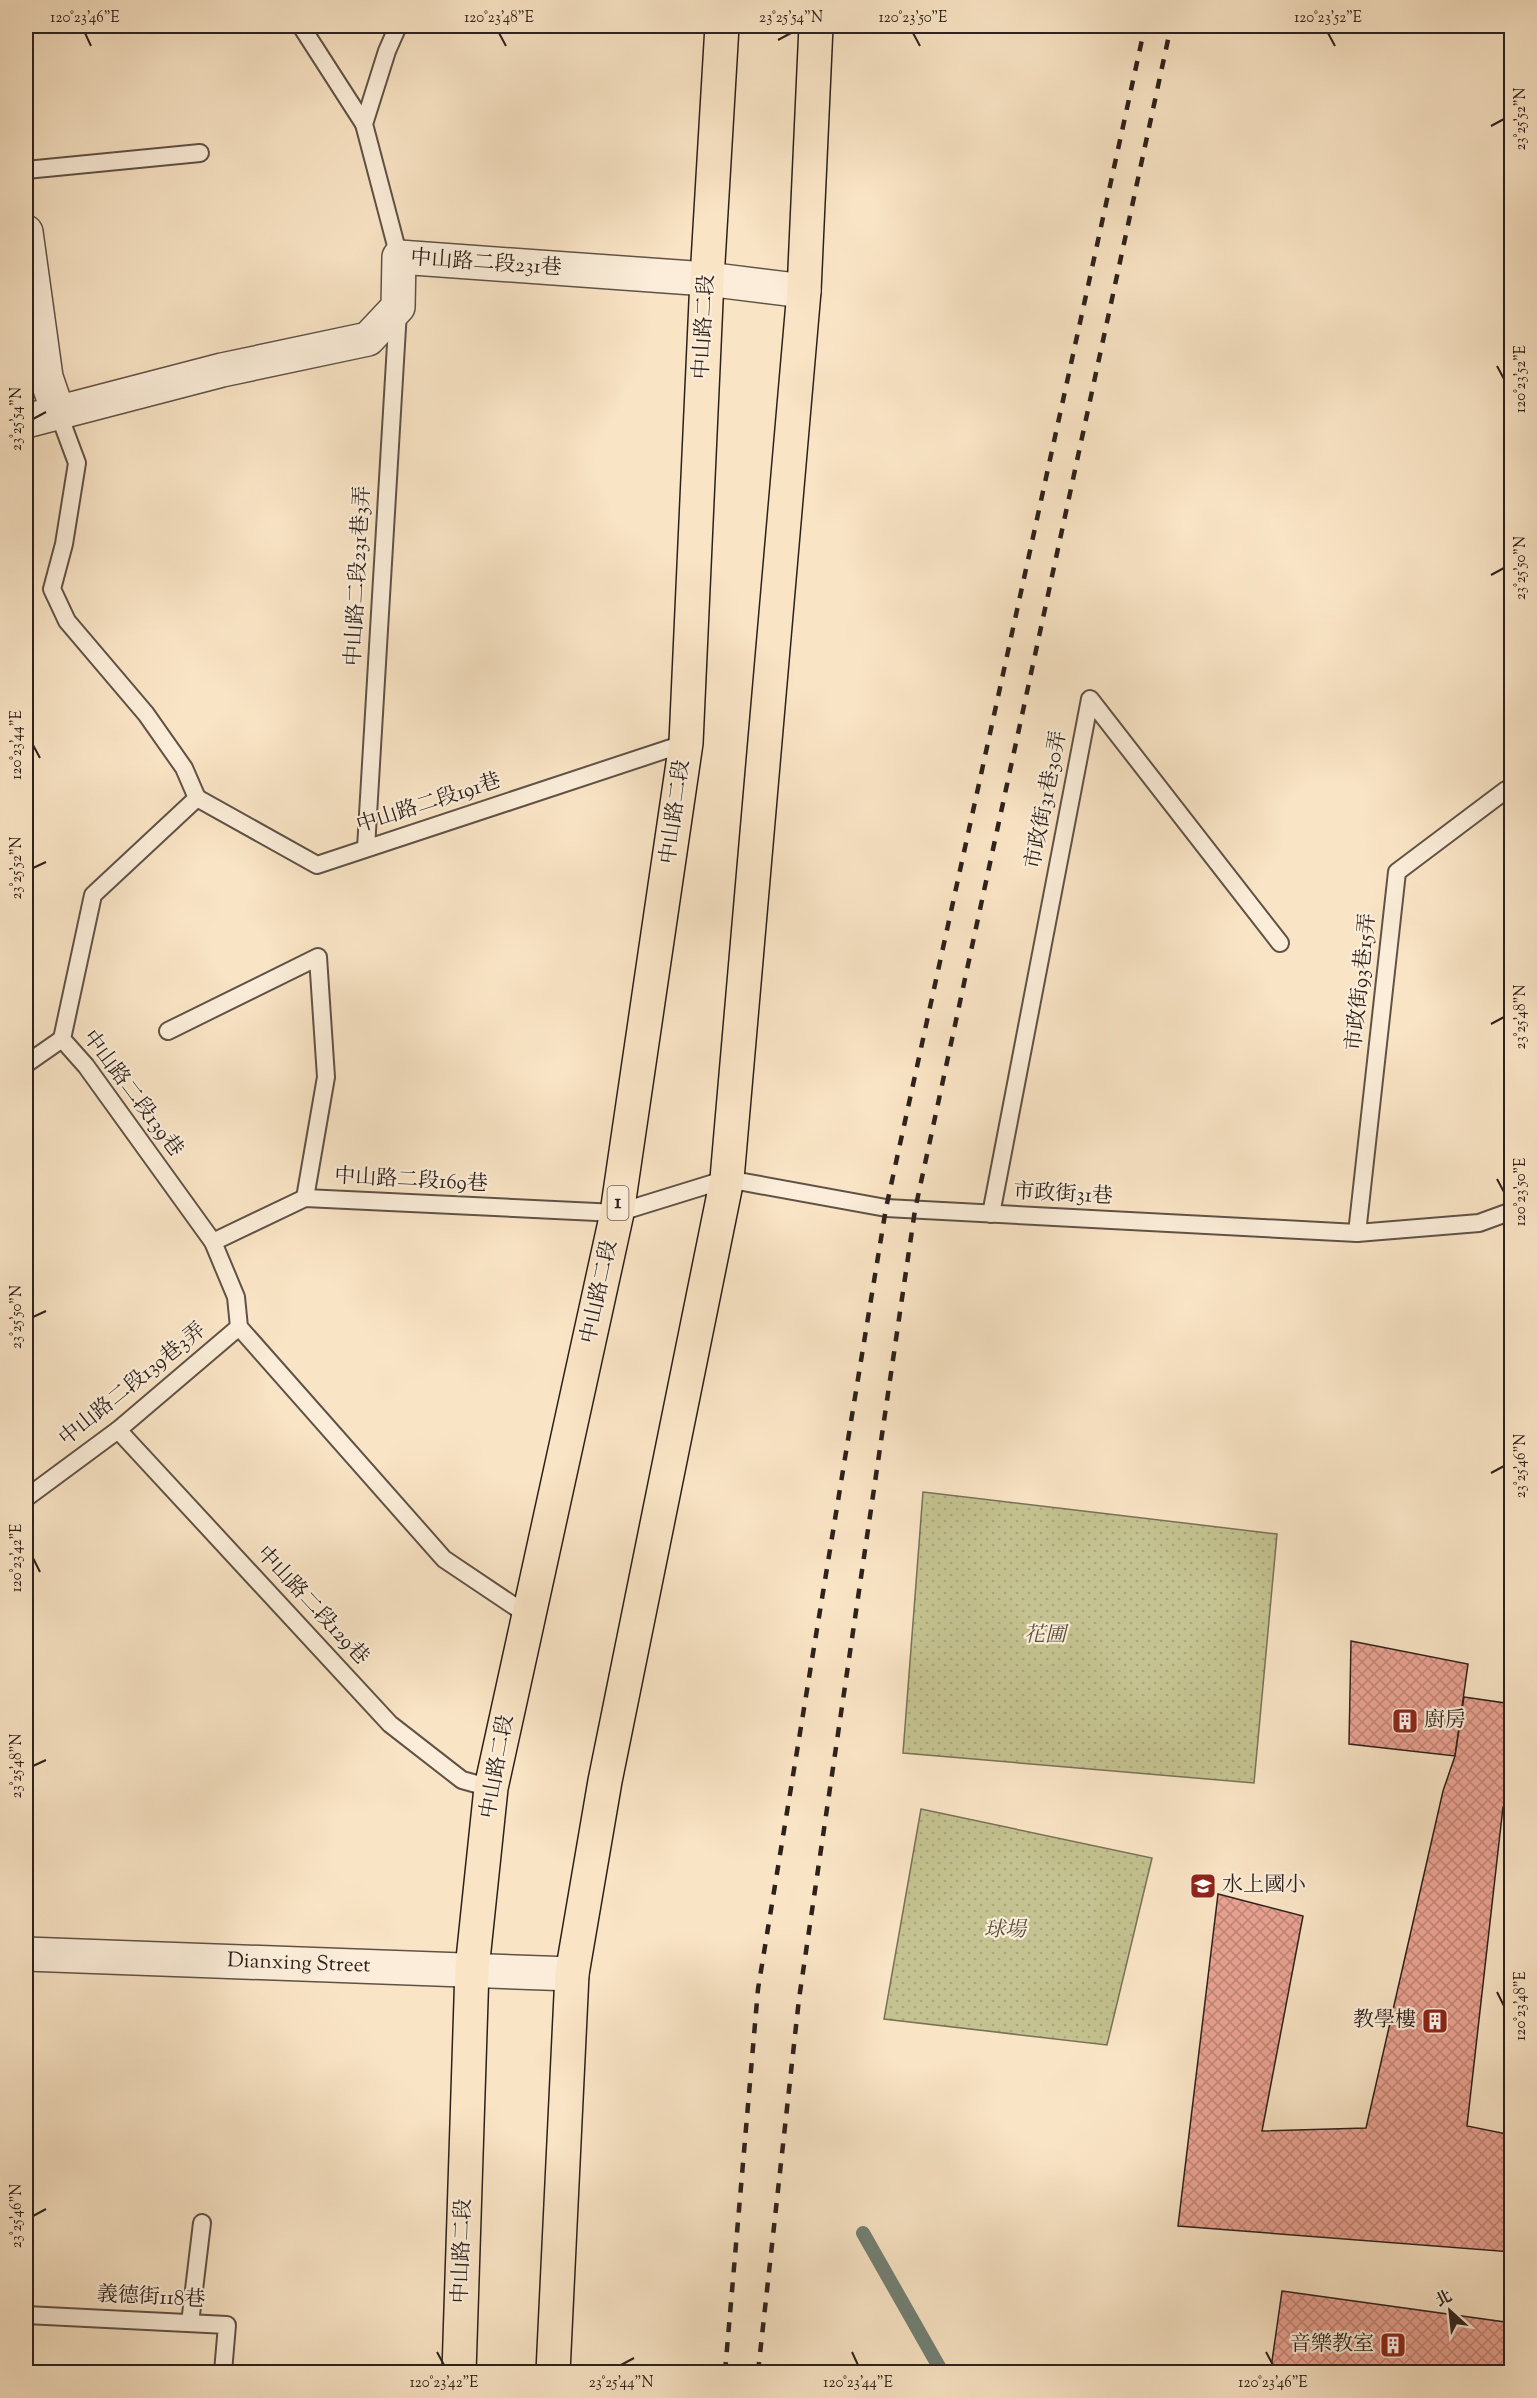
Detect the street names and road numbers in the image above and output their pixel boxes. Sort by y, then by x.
street label: 中山路二段231巷 [409,244,563,284]
street label: 中山路二段 [687,274,723,380]
street label: 中山路二段231巷3弄 [339,485,379,667]
street label: 市政街31巷30弄 [1019,728,1075,872]
street label: 中山路二段 [654,758,698,866]
street label: 中山路二段191巷 [353,767,505,841]
street label: 市政街93巷15弄 [1340,912,1384,1052]
street label: 中山路二段139巷 [74,1024,190,1164]
street label: 中山路二段169巷 [333,1162,489,1200]
street label: 市政街31巷 [1012,1177,1114,1213]
road number: 1 [608,1186,628,1220]
street label: 中山路二段 [574,1238,626,1346]
street label: 中山路二段139巷3弄 [53,1316,213,1454]
street label: 中山路二段129巷 [249,1540,375,1672]
street label: 中山路二段 [474,1713,522,1821]
street label: Dianxing Street [227,1946,371,1982]
street label: 中山路二段 [446,2198,480,2304]
street label: 義德街118巷 [96,2280,206,2316]

